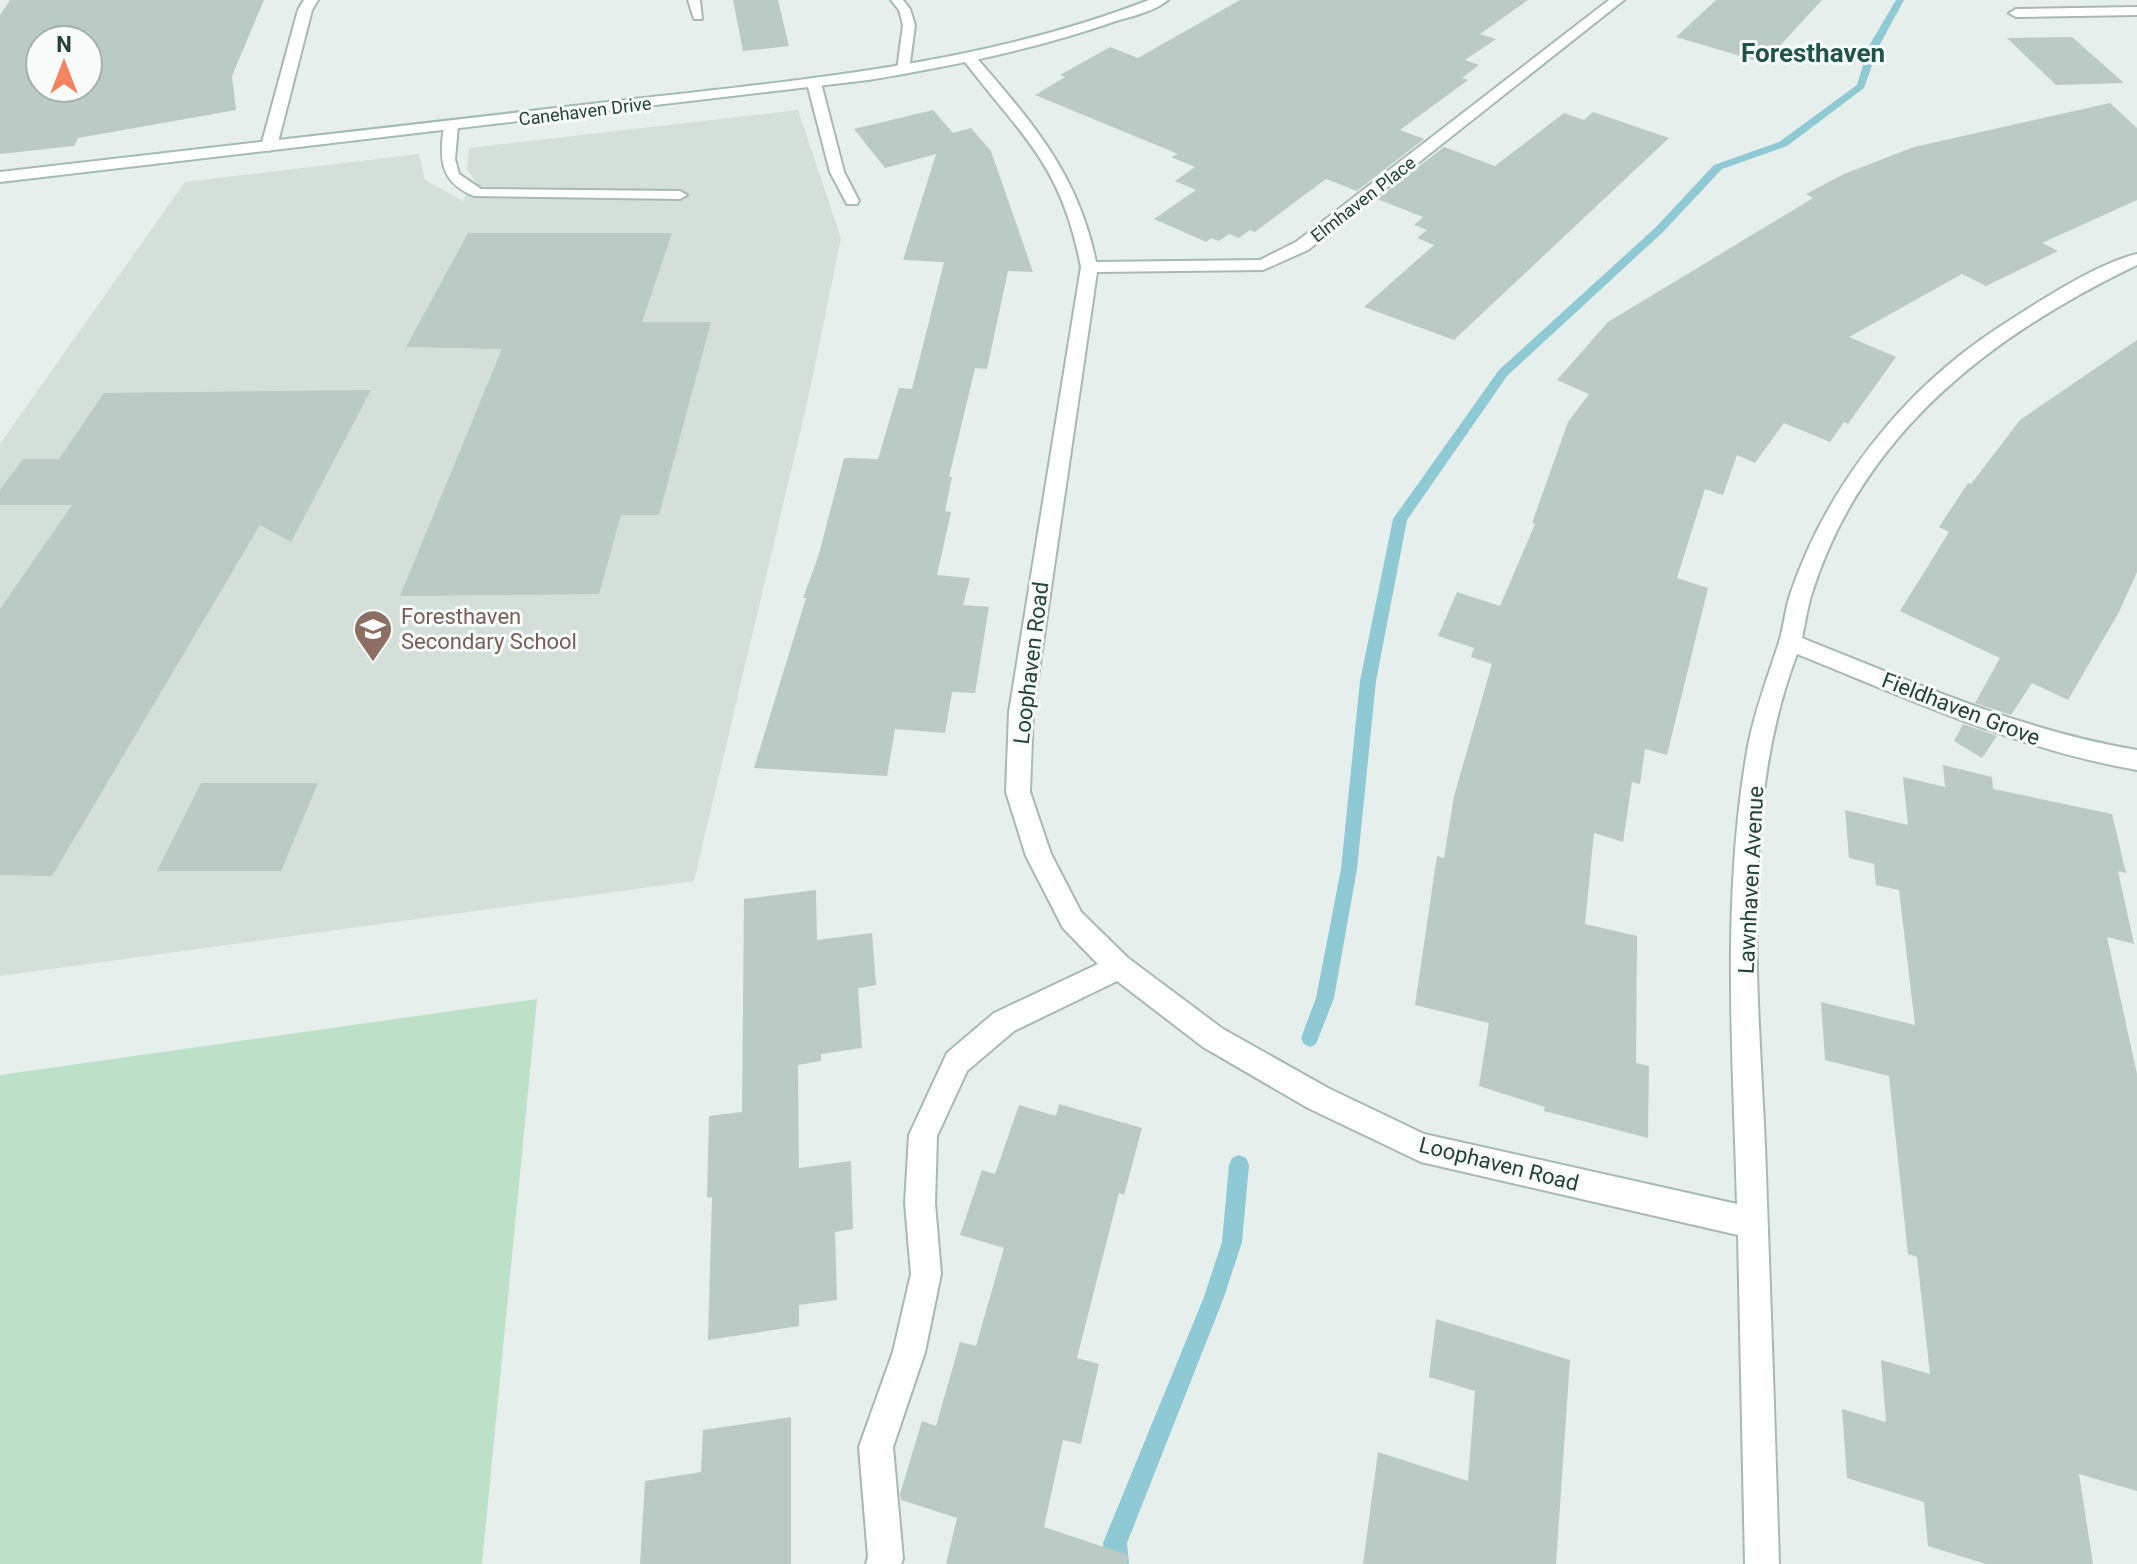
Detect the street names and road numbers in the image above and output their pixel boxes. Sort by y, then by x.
street label: Canehaven Drive [517,92,653,130]
street label: Elmhaven Place [1306,152,1420,246]
street label: Loophaven Road [1009,580,1053,746]
street label: Fieldhaven Grove [1878,667,2044,751]
street label: Lawnhaven Avenue [1734,785,1768,975]
street label: Loophaven Road [1417,1132,1581,1196]

